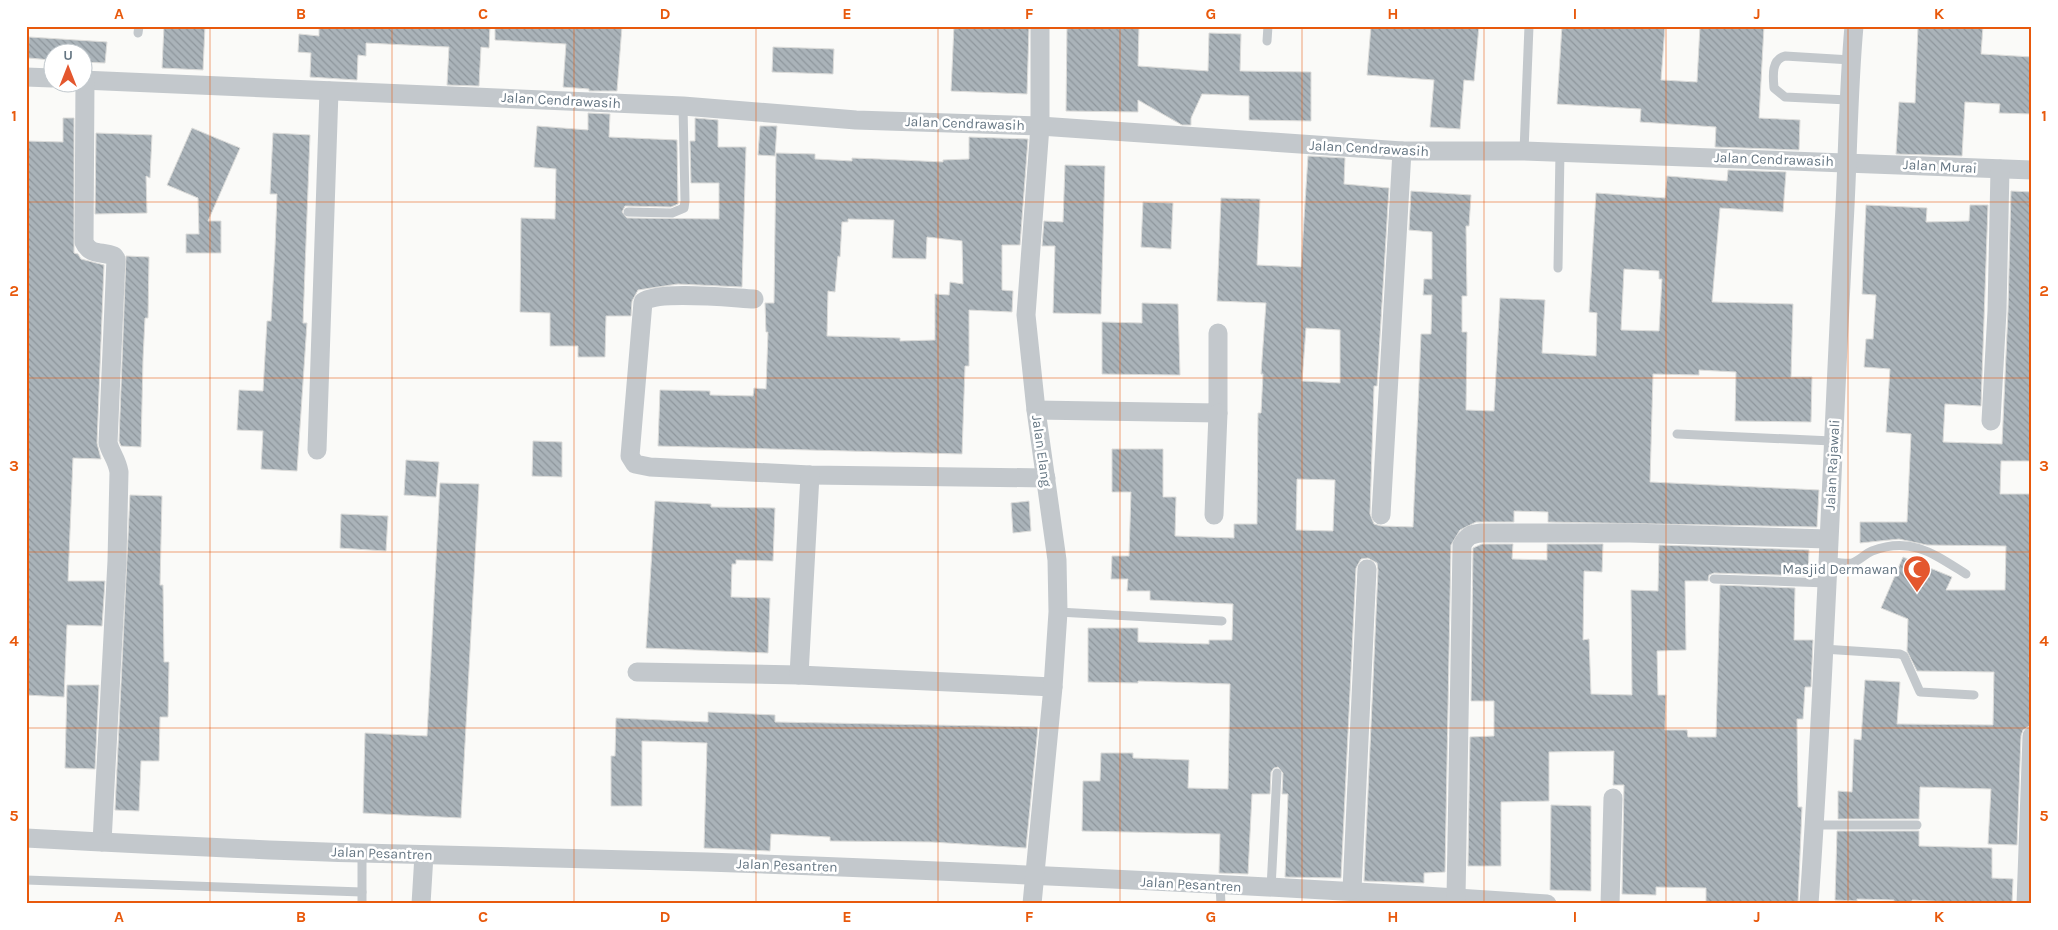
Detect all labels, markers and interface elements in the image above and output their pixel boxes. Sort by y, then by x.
text: A [114,4,124,23]
text: B [296,4,306,23]
text: C [478,4,488,23]
text: D [660,4,671,23]
text: E [842,4,852,23]
text: F [1025,4,1034,23]
text: G [1206,4,1216,23]
text: H [1387,4,1399,23]
text: I [1573,4,1577,23]
text: J [1753,4,1761,23]
text: K [1934,4,1945,23]
north arrow [42,42,92,92]
text: U [63,47,73,64]
street label: Jalan Cendrawasih [501,89,621,112]
text: 1 [11,106,17,125]
text: 1 [2041,106,2047,125]
street label: Jalan Cendrawasih [905,113,1025,134]
street label: Jalan Cendrawasih [1309,137,1429,160]
street label: Jalan Cendrawasih [1714,149,1834,170]
street label: Jalan Murai [1903,156,1977,177]
text: 2 [9,281,19,300]
text: 2 [2039,281,2049,300]
street label: Jalan Elang [1028,414,1055,488]
street label: Jalan Rajawali [1822,419,1843,511]
text: 3 [9,456,19,475]
text: 3 [2039,456,2049,475]
mosque icon: Masjid Dermawan [1902,554,1932,593]
place label: Masjid Dermawan [1782,561,1898,578]
text: 4 [9,631,19,650]
text: 4 [2039,631,2049,650]
text: 5 [9,806,19,825]
text: 5 [2039,806,2049,825]
street label: Jalan Pesantren [331,843,433,864]
street label: Jalan Pesantren [736,855,838,876]
street label: Jalan Pesantren [1140,873,1242,896]
text: A [114,907,124,926]
text: B [296,907,306,926]
text: C [478,907,488,926]
text: D [660,907,671,926]
text: E [842,907,852,926]
text: F [1025,907,1034,926]
text: G [1206,907,1216,926]
text: H [1387,907,1399,926]
text: I [1573,907,1577,926]
text: J [1753,907,1761,926]
text: K [1934,907,1945,926]

